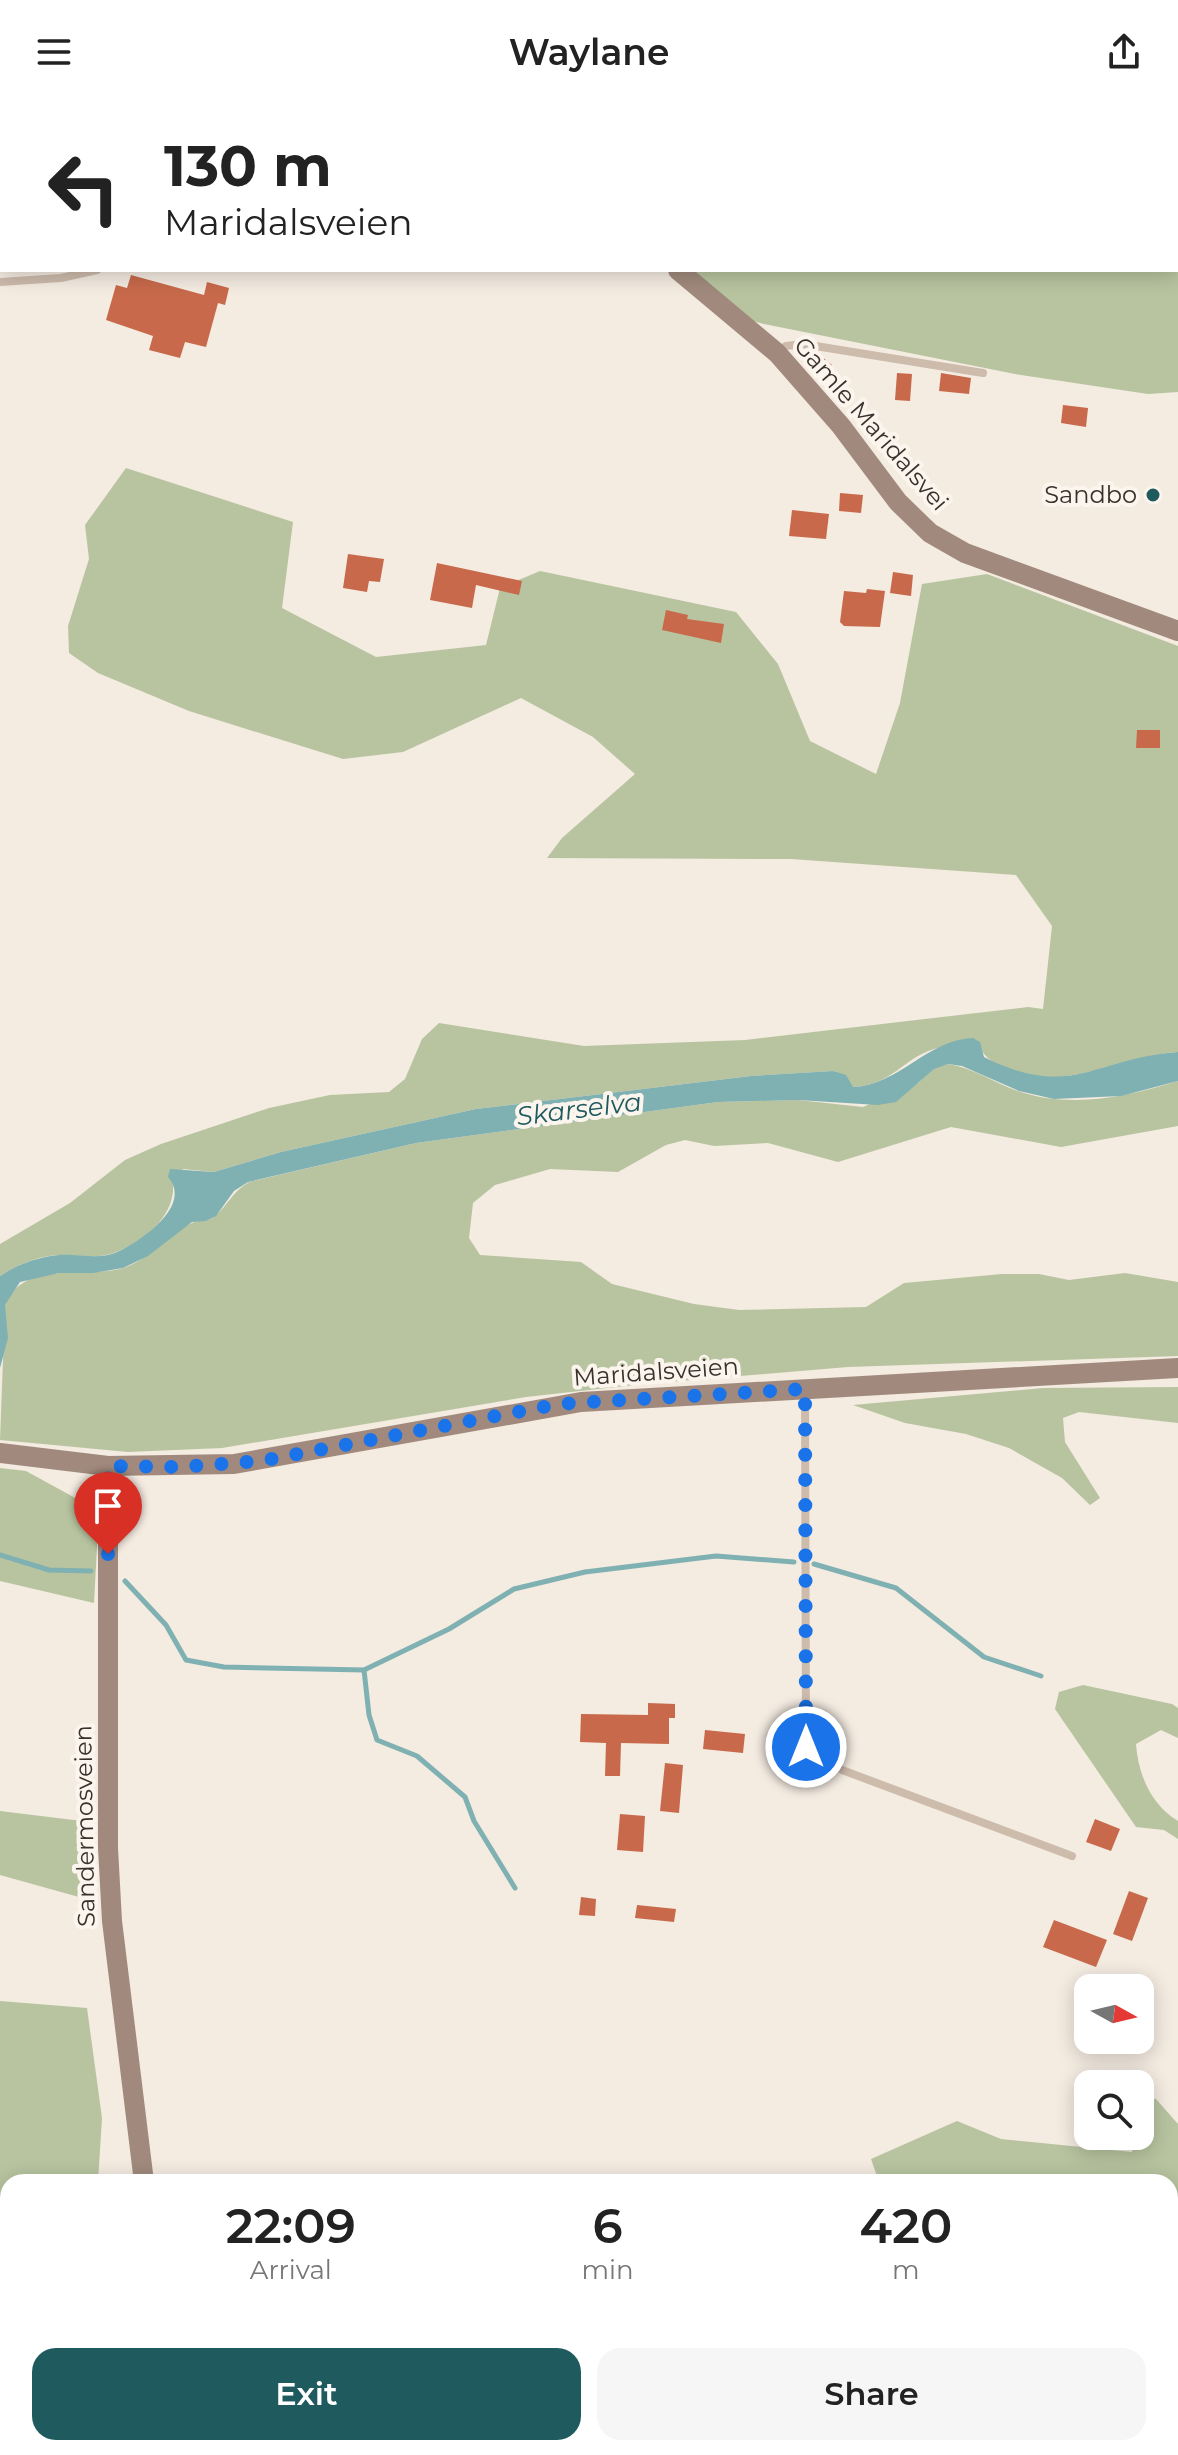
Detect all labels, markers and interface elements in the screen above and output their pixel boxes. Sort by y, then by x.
icon: menu [32,30,76,74]
text: Waylane [509,30,669,74]
icon: share [1102,30,1146,74]
text: 130 m [164,132,332,200]
icon: left [32,136,136,240]
text: Maridalsveien [164,200,412,244]
street label: Gamle Maridalsvei [788,331,955,516]
place label: Sandbo [1044,480,1137,509]
marker: Sandbo [1144,486,1162,504]
water label: Skarselva [515,1085,643,1133]
street label: Maridalsveien [572,1351,740,1392]
pin [74,1472,142,1554]
icon: arrive [86,1484,130,1528]
position arrow [764,1705,848,1789]
street label: Sandermosveien [68,1725,101,1927]
north arrow [1074,1974,1154,2054]
map controls [1074,1974,1154,2150]
button: search [1074,2070,1154,2150]
text: 22:09 [226,2197,356,2255]
text: 6 [593,2197,623,2255]
text: 420 [859,2197,952,2255]
text: Arrival [250,2254,332,2286]
text: min [581,2254,634,2286]
text: m [892,2254,920,2286]
button: Exit [32,2348,581,2440]
button: Share [597,2348,1146,2440]

